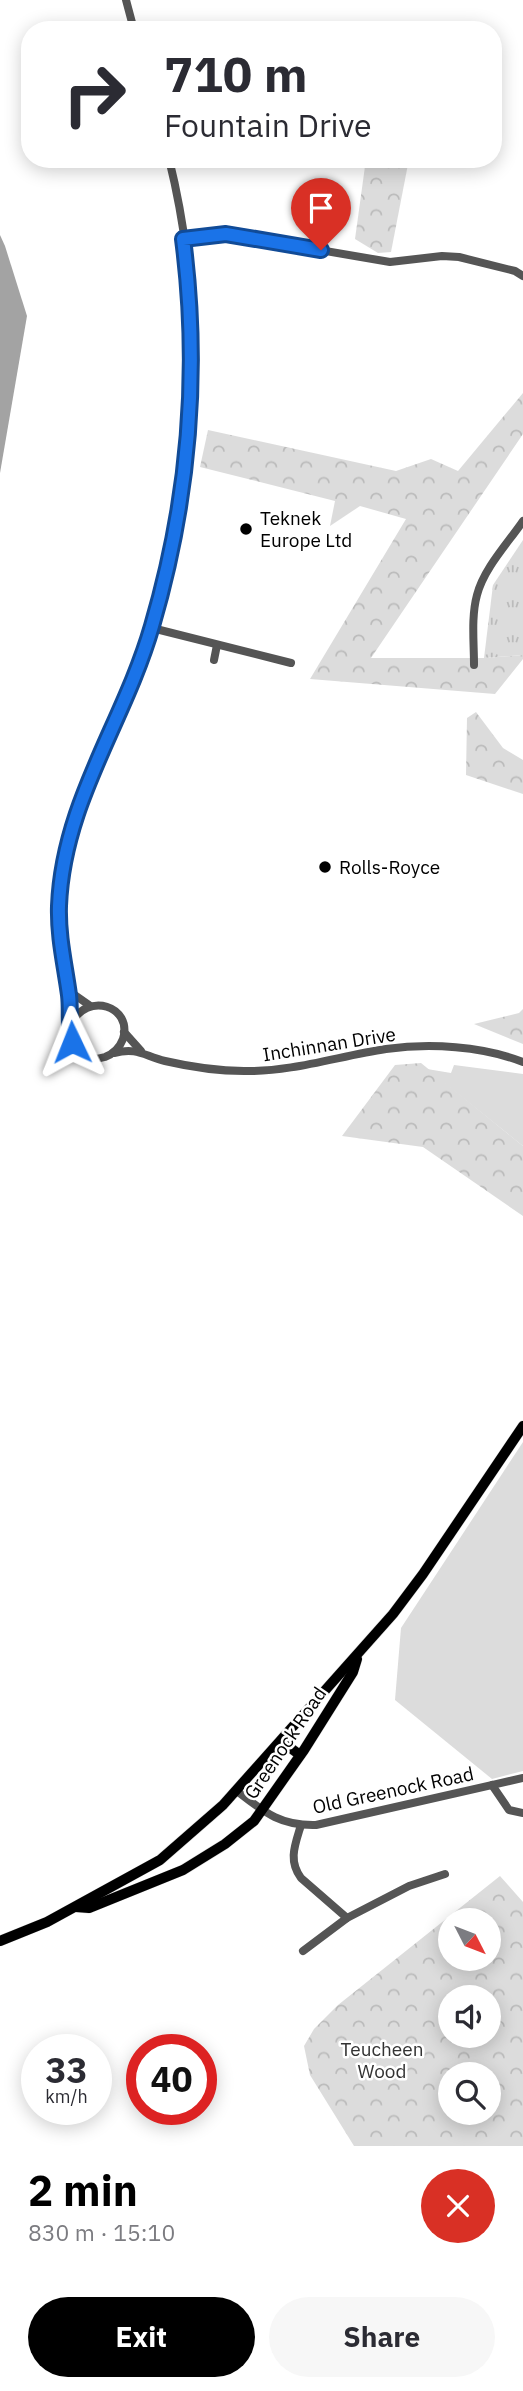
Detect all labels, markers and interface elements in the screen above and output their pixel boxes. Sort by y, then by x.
text: 710 m [164,42,308,105]
icon: right [49,49,140,140]
text: Fountain Drive [164,104,372,146]
pin [291,178,351,250]
icon: arrive [302,189,340,227]
place label: Teknek Europe Ltd [260,506,352,552]
marker: Teknek Europe Ltd [238,521,254,537]
place label: Rolls-Royce [339,855,440,879]
marker: Rolls-Royce [317,859,333,875]
position arrow [35,1005,109,1079]
street label: Inchinnan Drive [261,1022,397,1066]
street label: Greenock Road [239,1682,331,1804]
street label: Old Greenock Road [310,1761,476,1819]
north arrow [438,1908,500,1970]
map controls [438,1908,501,2125]
button: sound [438,1985,501,2048]
speed limit sign: 40 [126,2034,217,2125]
park label: Teucheen Wood [341,2037,423,2083]
text: 33 [45,2047,88,2093]
button: search [438,2062,501,2125]
text: km/h [45,2085,88,2108]
text: 2 min [28,2163,138,2218]
button: close [421,2169,495,2243]
text: 830 m · 15:10 [28,2217,175,2247]
button: Exit [28,2297,255,2377]
button: Share [269,2297,495,2377]

